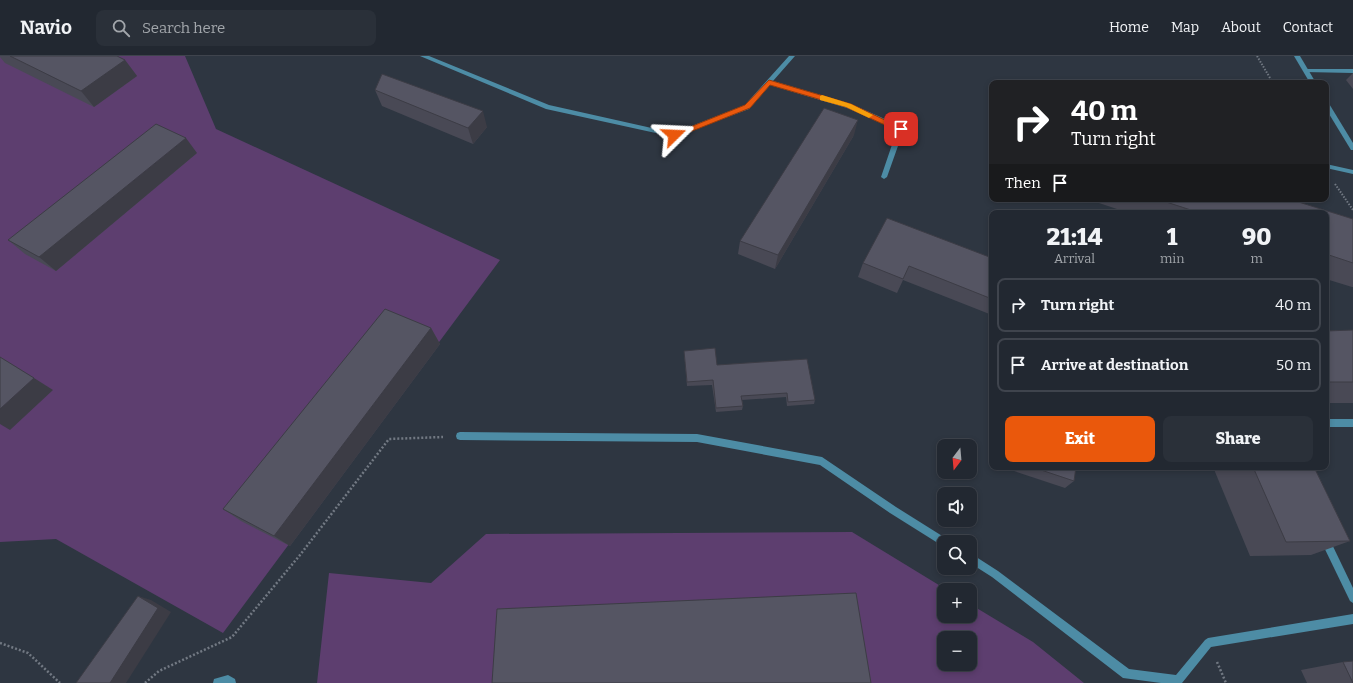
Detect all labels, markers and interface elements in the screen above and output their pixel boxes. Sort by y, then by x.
search box [96,10,376,46]
text: Navio [20,16,72,39]
icon: search [110,17,132,39]
text: Search here [142,19,225,37]
text: Home [1109,19,1149,36]
text: Map [1171,19,1199,36]
text: About [1221,19,1261,36]
text: Contact [1283,19,1333,36]
text: 40 m [1071,94,1138,127]
icon: right [1005,96,1057,148]
pin [884,112,918,146]
position arrow [653,114,695,156]
icon: arrive [890,118,912,140]
text: Turn right [1071,128,1156,150]
icon: arrive [1049,172,1071,194]
text: Then [1005,174,1041,192]
text: 21:14 [1047,223,1102,251]
text: 1 [1167,223,1178,251]
text: 90 [1242,223,1271,251]
text: Arrival [1054,251,1095,266]
text: min [1160,251,1184,266]
text: m [1251,251,1263,266]
icon: right [1007,294,1029,316]
text: Turn right [1041,296,1114,314]
text: 40 m [1275,296,1311,314]
icon: arrive [1007,354,1029,376]
text: Arrive at destination [1041,356,1188,374]
text: 50 m [1276,356,1311,374]
button: Exit [1005,416,1155,462]
button: Share [1163,416,1313,462]
north arrow [937,439,977,479]
map controls [937,439,977,671]
button: sound [937,487,977,527]
button: search [937,535,977,575]
button: + [937,583,977,623]
button: − [937,631,977,671]

